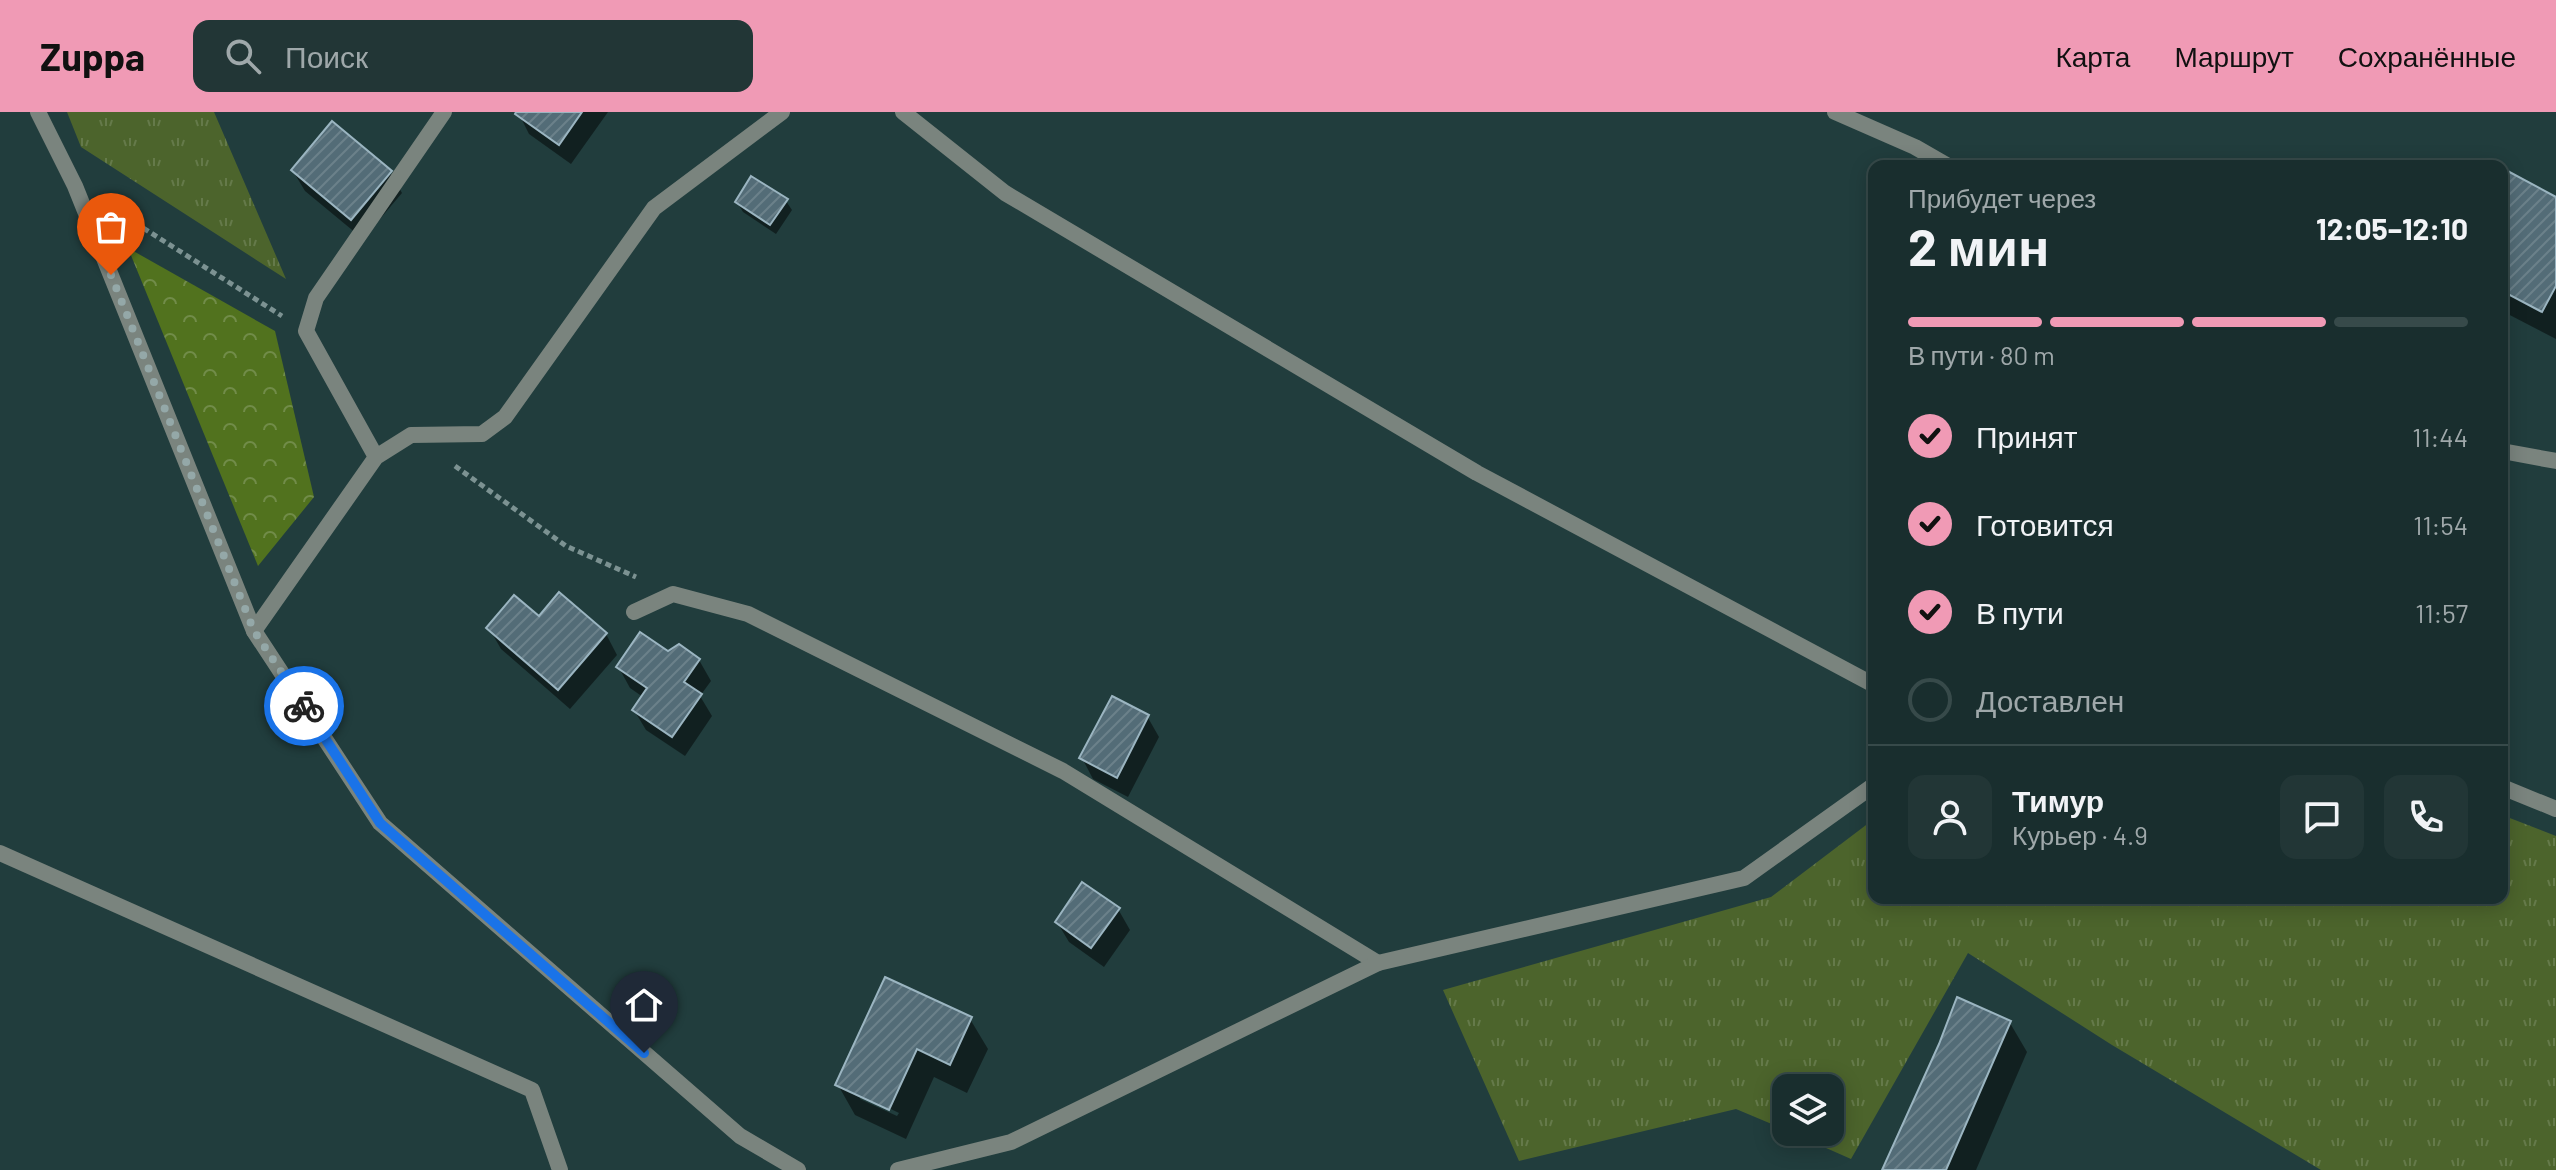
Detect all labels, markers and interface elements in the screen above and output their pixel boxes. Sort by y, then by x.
search box [193,20,753,92]
text: Zuppa [40,33,145,79]
icon: search [221,34,265,78]
text: Поиск [285,38,368,74]
text: Карта [2055,39,2130,73]
text: Маршрут [2174,39,2294,73]
text: Сохранённые [2338,39,2516,73]
text: Прибудет через [1908,182,2096,213]
pin [77,193,145,275]
icon: bag [89,205,133,249]
text: 12:05–12:10 [2316,210,2468,246]
text: 2 мин [1908,214,2049,276]
text: В пути · 80 m [1908,339,2055,370]
icon: check [1908,414,1952,458]
text: Принят [1976,418,2078,454]
text: 11:44 [2412,421,2468,452]
icon: check [1908,502,1952,546]
text: Готовится [1976,506,2114,542]
text: 11:54 [2413,509,2468,540]
icon: check [1908,590,1952,634]
text: В пути [1976,594,2064,630]
text: 11:57 [2415,597,2468,628]
courier [264,666,344,746]
text: Доставлен [1976,682,2124,718]
icon: bike [282,684,326,728]
button: person [1908,775,1992,859]
button: chat [2280,775,2364,859]
button: phone [2384,775,2468,859]
text: Тимур [2012,782,2104,818]
text: Курьер · 4.9 [2012,819,2148,850]
pin [610,971,678,1053]
icon: home [622,983,666,1027]
map controls [1772,1074,1844,1146]
button: layers [1772,1074,1844,1146]

